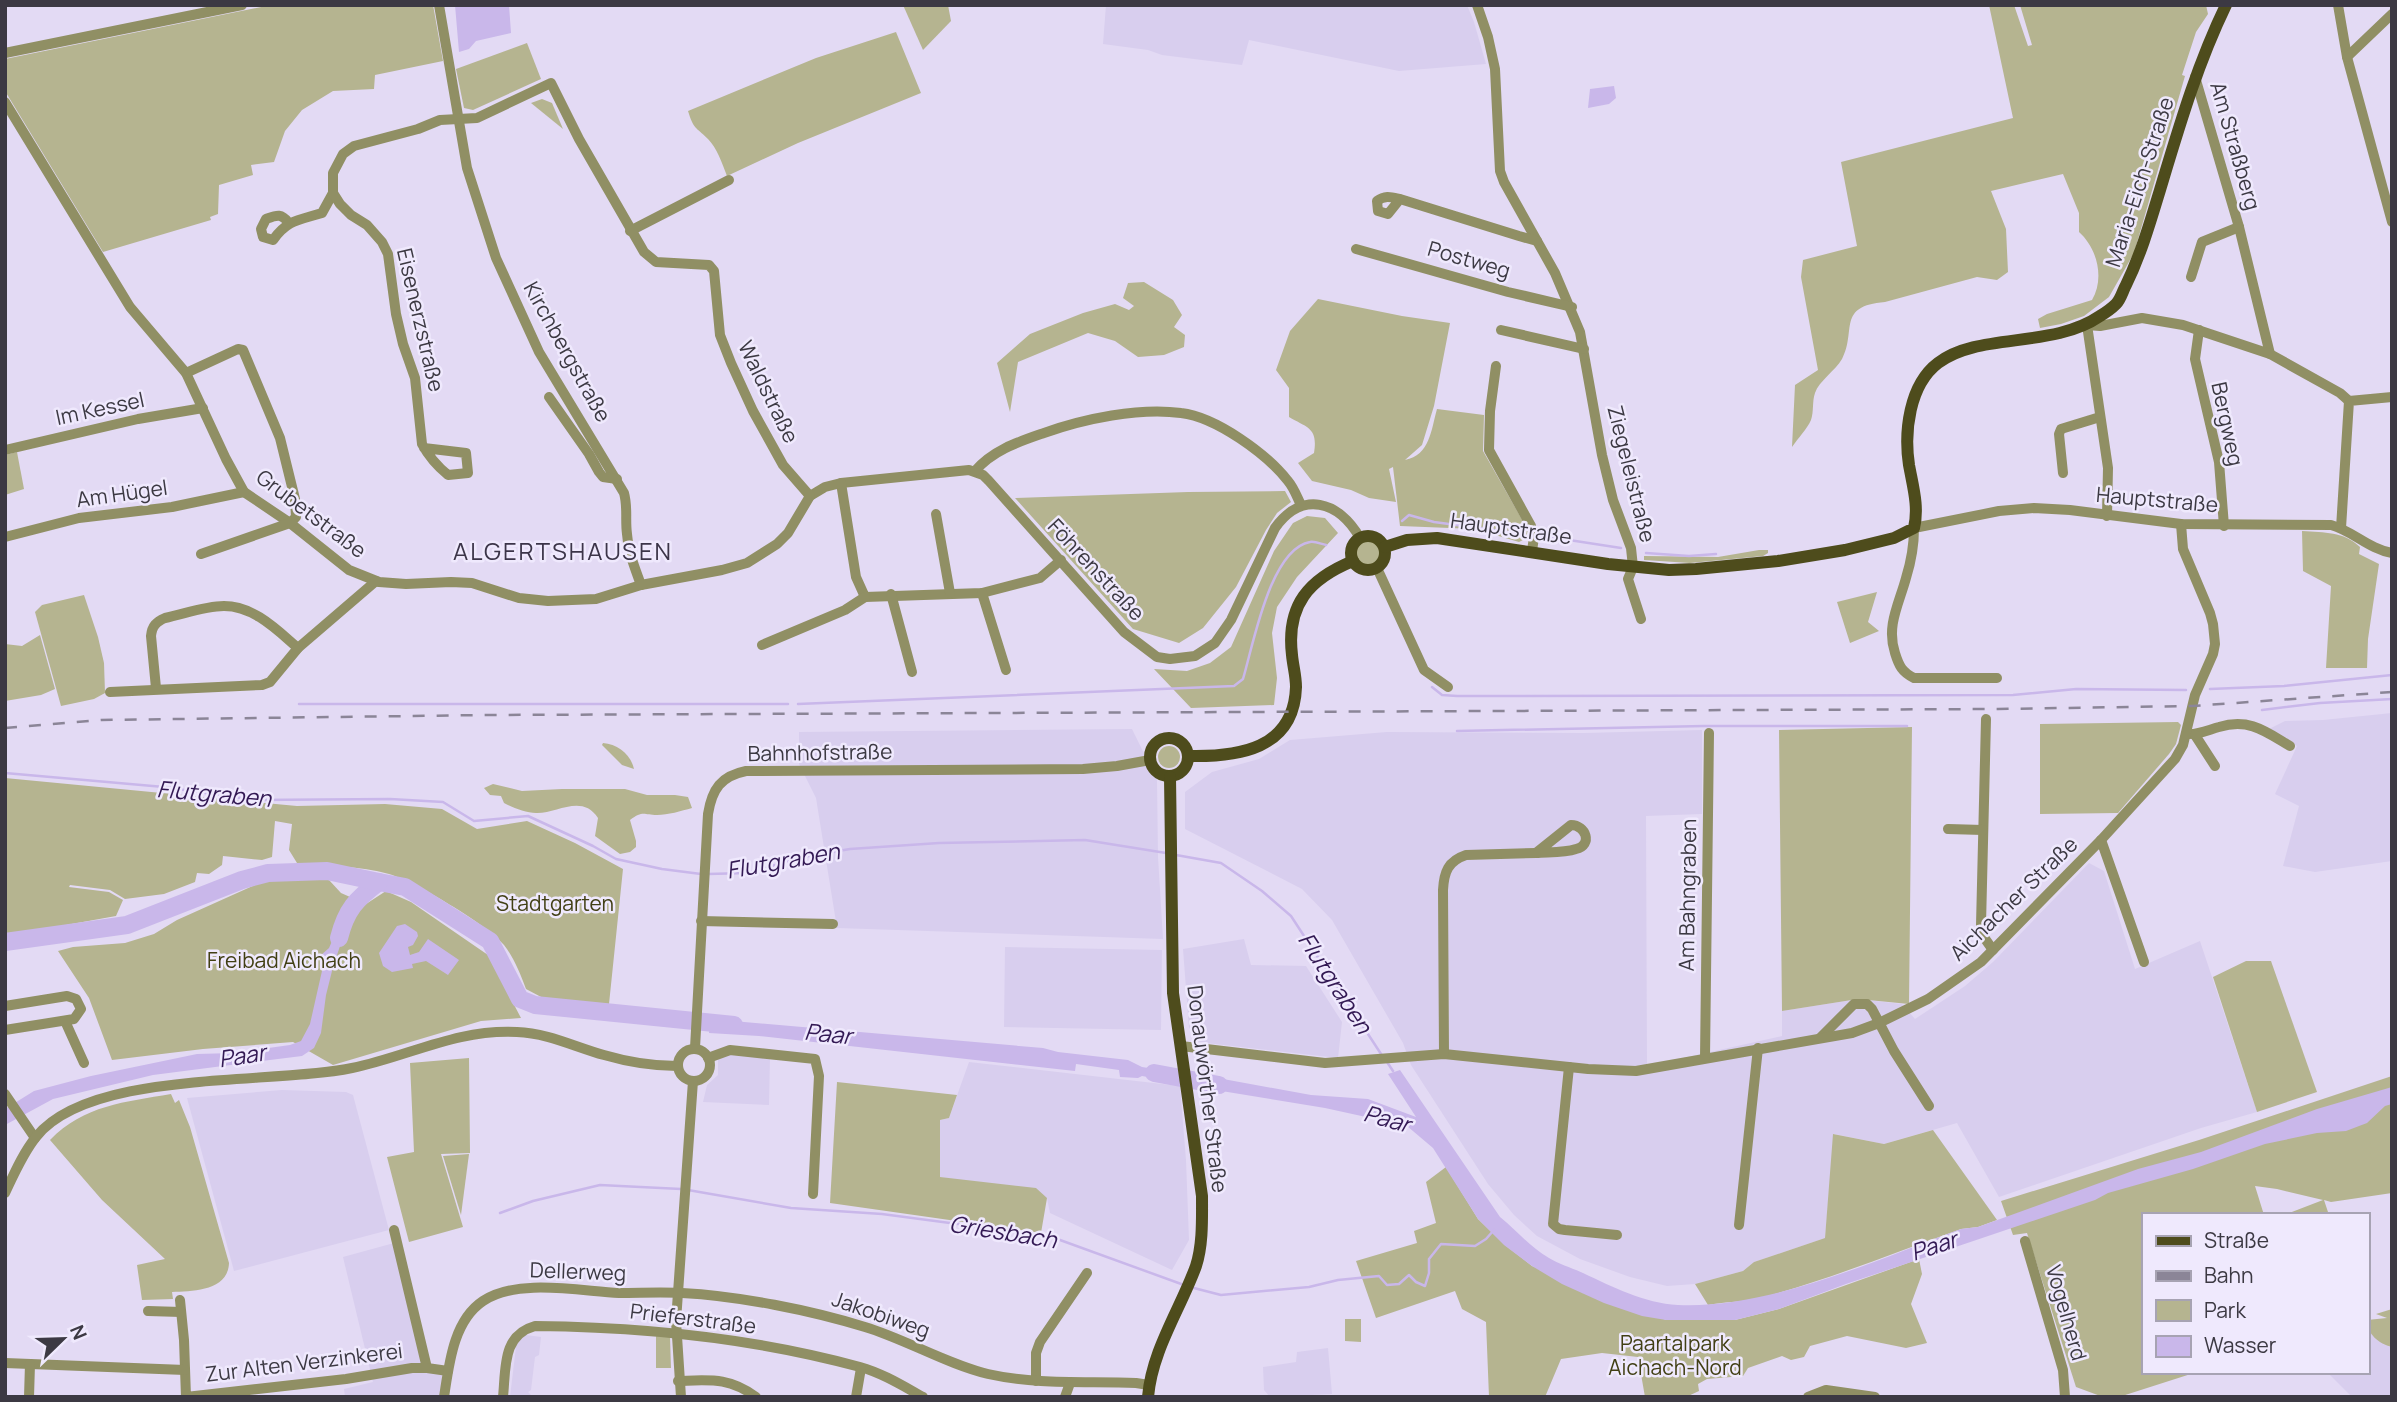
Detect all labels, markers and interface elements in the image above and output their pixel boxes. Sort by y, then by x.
street label: Am Straßberg [2204,78,2268,213]
street label: Maria-Eich-Straße [2098,93,2180,270]
street label: Postweg [1425,234,1514,284]
street label: Eisenerzstraße [391,245,451,394]
street label: Kirchbergstraße [518,276,618,427]
street label: Waldstraße [732,336,806,447]
street label: Bergweg [2205,379,2251,468]
street label: Im Kessel [53,385,147,431]
street label: Ziegeleistraße [1601,402,1662,545]
street label: Grubetstraße [251,463,372,564]
street label: Am Hügel [74,473,169,513]
street label: Hauptstraße [2095,480,2219,518]
street label: Hauptstraße [1449,506,1574,550]
street label: Föhrenstraße [1042,512,1151,626]
district label: ALGERTSHAUSEN [453,534,673,567]
street label: Bahnhofstraße [747,737,893,767]
water label: Flutgraben [156,772,274,814]
street label: Am Bahngraben [1672,818,1702,972]
street label: Aichacher Straße [1943,830,2083,966]
water label: Flutgraben [724,834,843,886]
park label: Stadtgarten [496,889,614,917]
water label: Flutgraben [1291,926,1381,1040]
park label: Freibad Aichach [207,946,361,974]
street label: Donauwörther Straße [1181,984,1235,1194]
water label: Paar [803,1015,856,1052]
water label: Paar [216,1035,270,1075]
water label: Paar [1360,1096,1417,1140]
water label: Griesbach [947,1207,1060,1255]
legend [2142,1213,2369,1374]
water label: Paar [1906,1222,1964,1268]
text: Straße [2204,1226,2269,1254]
street label: Dellerweg [529,1255,627,1287]
text: Bahn [2204,1261,2254,1289]
street label: Vogelherd [2040,1262,2094,1364]
street label: Jakobiweg [829,1284,934,1344]
street label: Prieferstraße [628,1296,758,1340]
text: Park [2204,1296,2246,1324]
north arrow [28,1304,98,1374]
text: N [64,1321,93,1344]
park label: Paartalpark Aichach-Nord [1608,1329,1742,1381]
text: Wasser [2204,1331,2277,1359]
street label: Zur Alten Verzinkerei [204,1336,404,1388]

